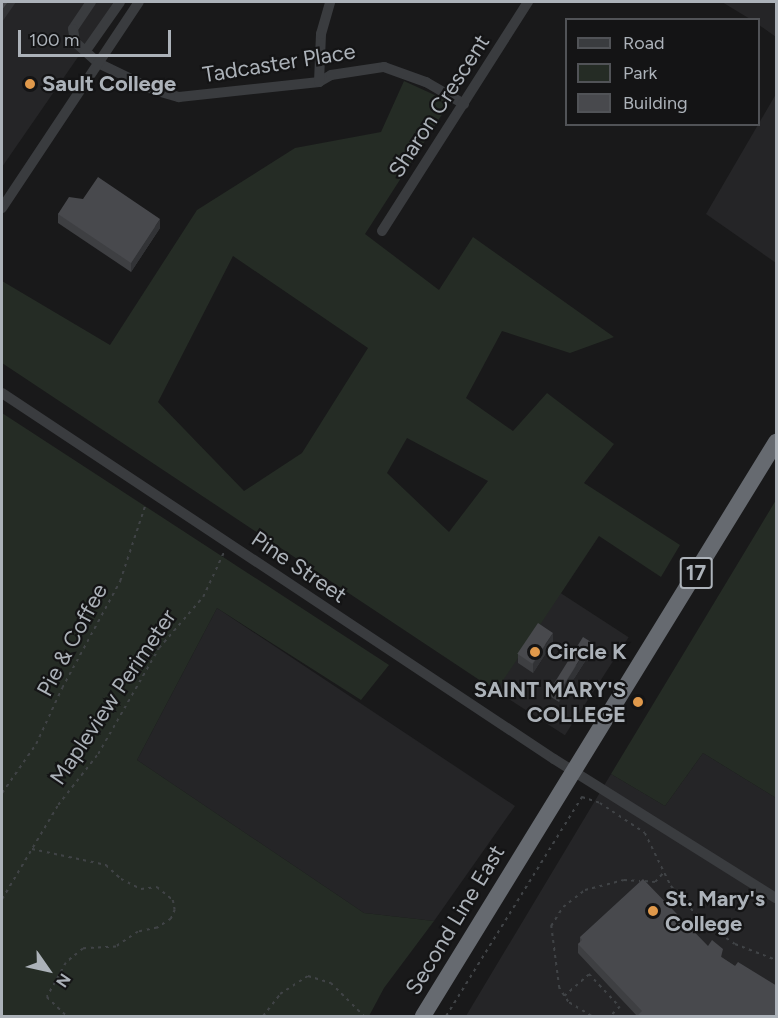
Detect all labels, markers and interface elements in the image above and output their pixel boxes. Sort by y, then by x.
scale bar [21,18,174,56]
legend [565,18,760,126]
text: 100 m [29,29,79,51]
street label: Sharon Crescent [383,30,495,182]
text: Road [623,32,664,54]
street label: Tadcaster Place [201,38,357,88]
text: Park [623,62,657,84]
place label: Sault College [42,71,176,97]
marker: Sault College [23,77,37,91]
text: Building [623,92,688,114]
street label: Pine Street [246,526,352,608]
road number: 17 [680,555,712,591]
street label: Pie & Coffee [31,579,113,701]
street label: Mapleview Perimeter [45,604,181,790]
place label: Circle K [547,639,627,665]
marker: Circle K [528,645,542,659]
place label: SAINT MARY'S COLLEGE [474,676,626,728]
marker: SAINT MARY'S COLLEGE [631,695,645,709]
street label: Second Line East [400,840,510,1000]
place label: St. Mary's College [665,885,765,936]
marker: St. Mary's College [646,904,660,918]
north arrow [18,940,78,1000]
text: N [52,970,75,991]

